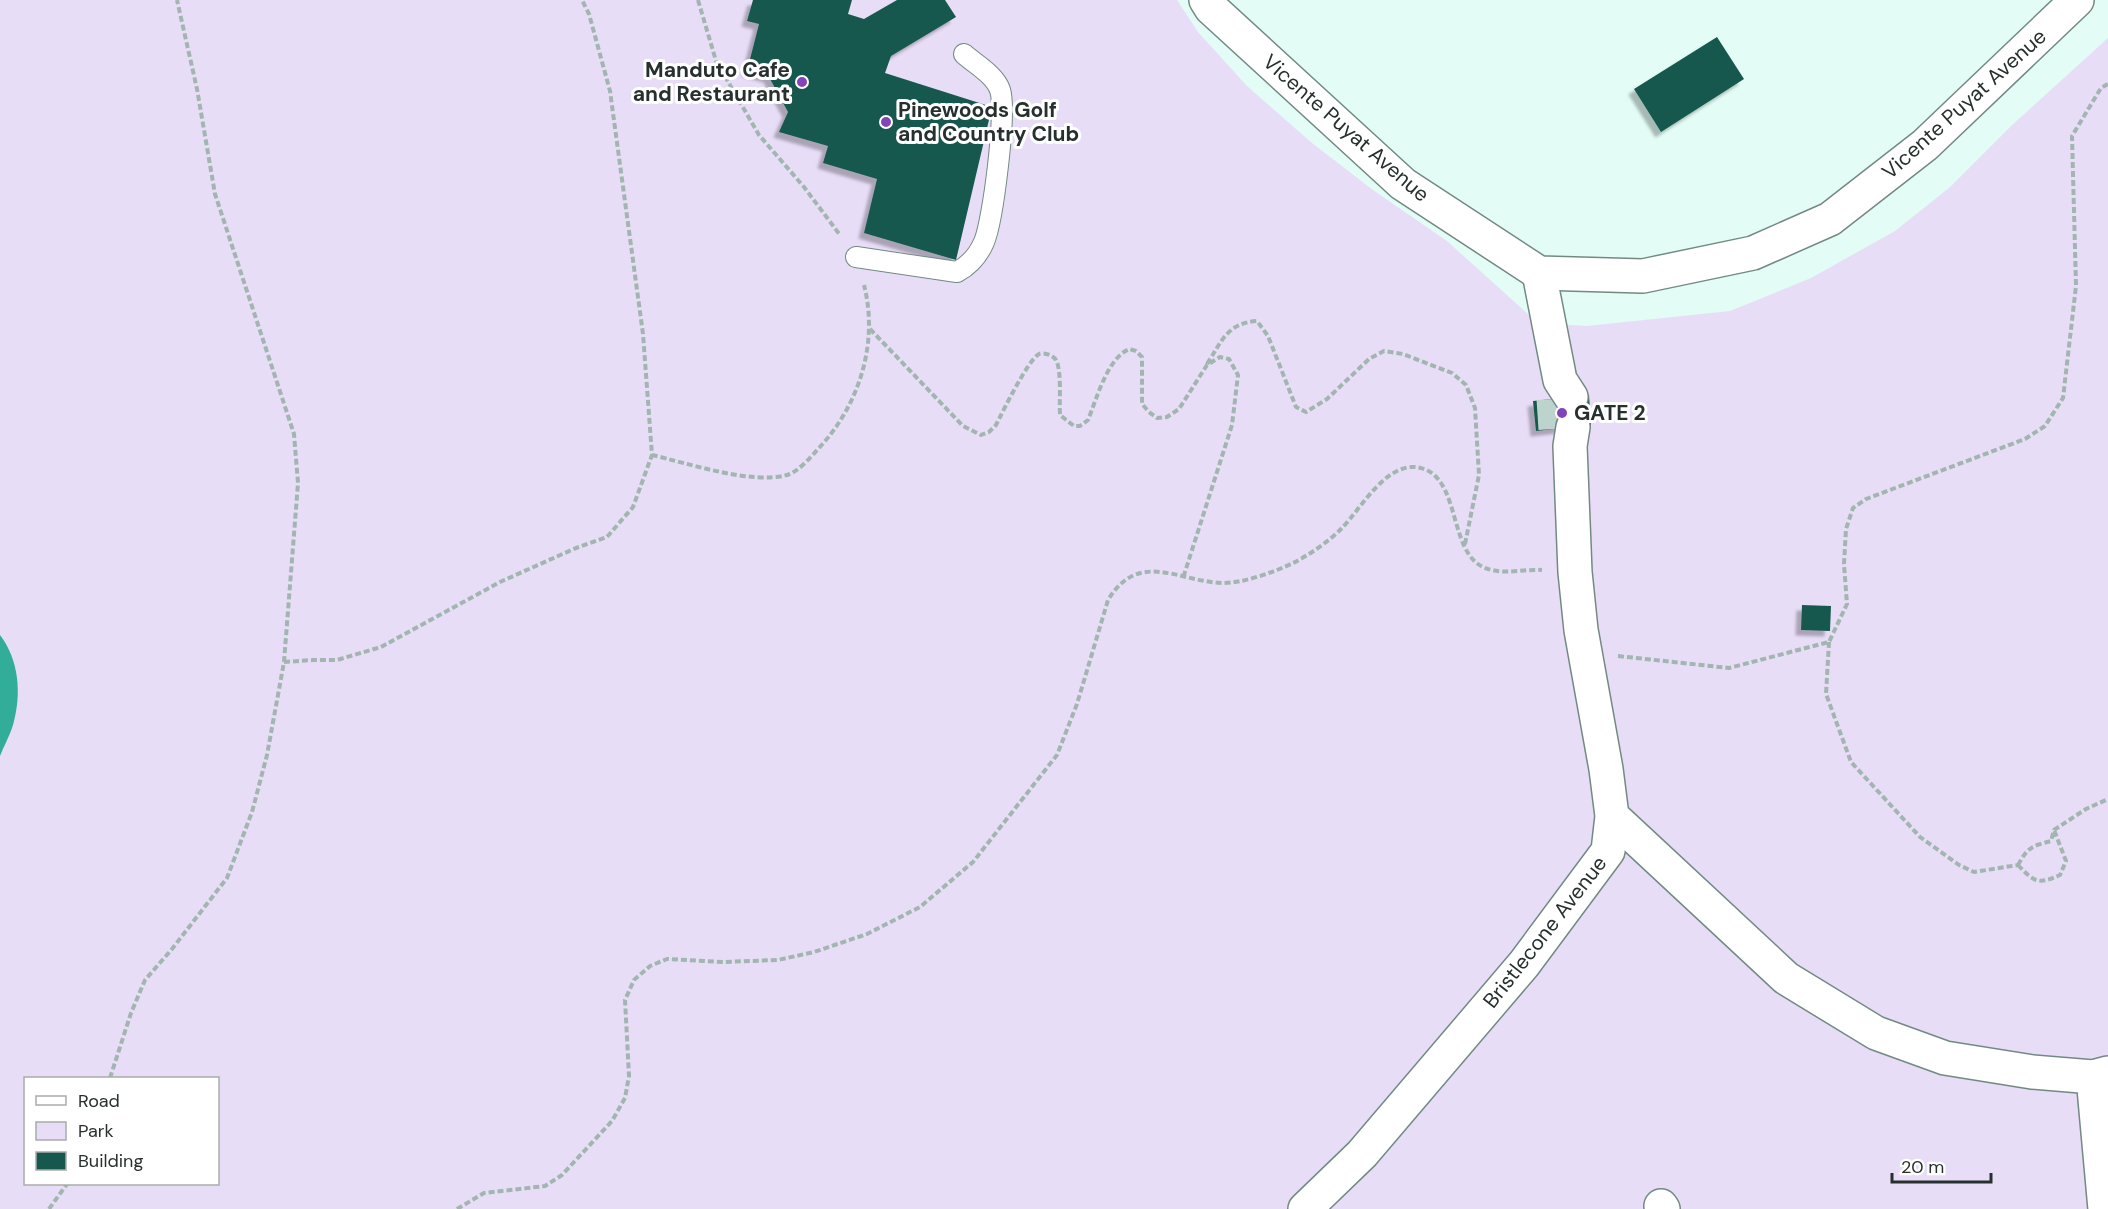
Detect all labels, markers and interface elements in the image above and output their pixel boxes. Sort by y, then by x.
street label: Vicente Puyat Avenue [1876,23,2052,185]
street label: Vicente Puyat Avenue [1257,48,1435,208]
place label: Manduto Cafe and Restaurant [633,56,790,108]
marker: Manduto Cafe and Restaurant [795,75,809,89]
place label: Pinewoods Golf and Country Club [898,96,1079,148]
marker: Pinewoods Golf and Country Club [879,115,893,129]
place label: GATE 2 [1574,399,1646,427]
marker: GATE 2 [1555,406,1569,420]
street label: Bristlecone Avenue [1477,850,1613,1014]
legend [24,1077,219,1185]
text: Road [78,1089,120,1113]
text: Park [78,1119,114,1143]
scale bar [1892,1146,1991,1184]
text: Building [78,1149,143,1173]
text: 20 m [1901,1155,1944,1179]

